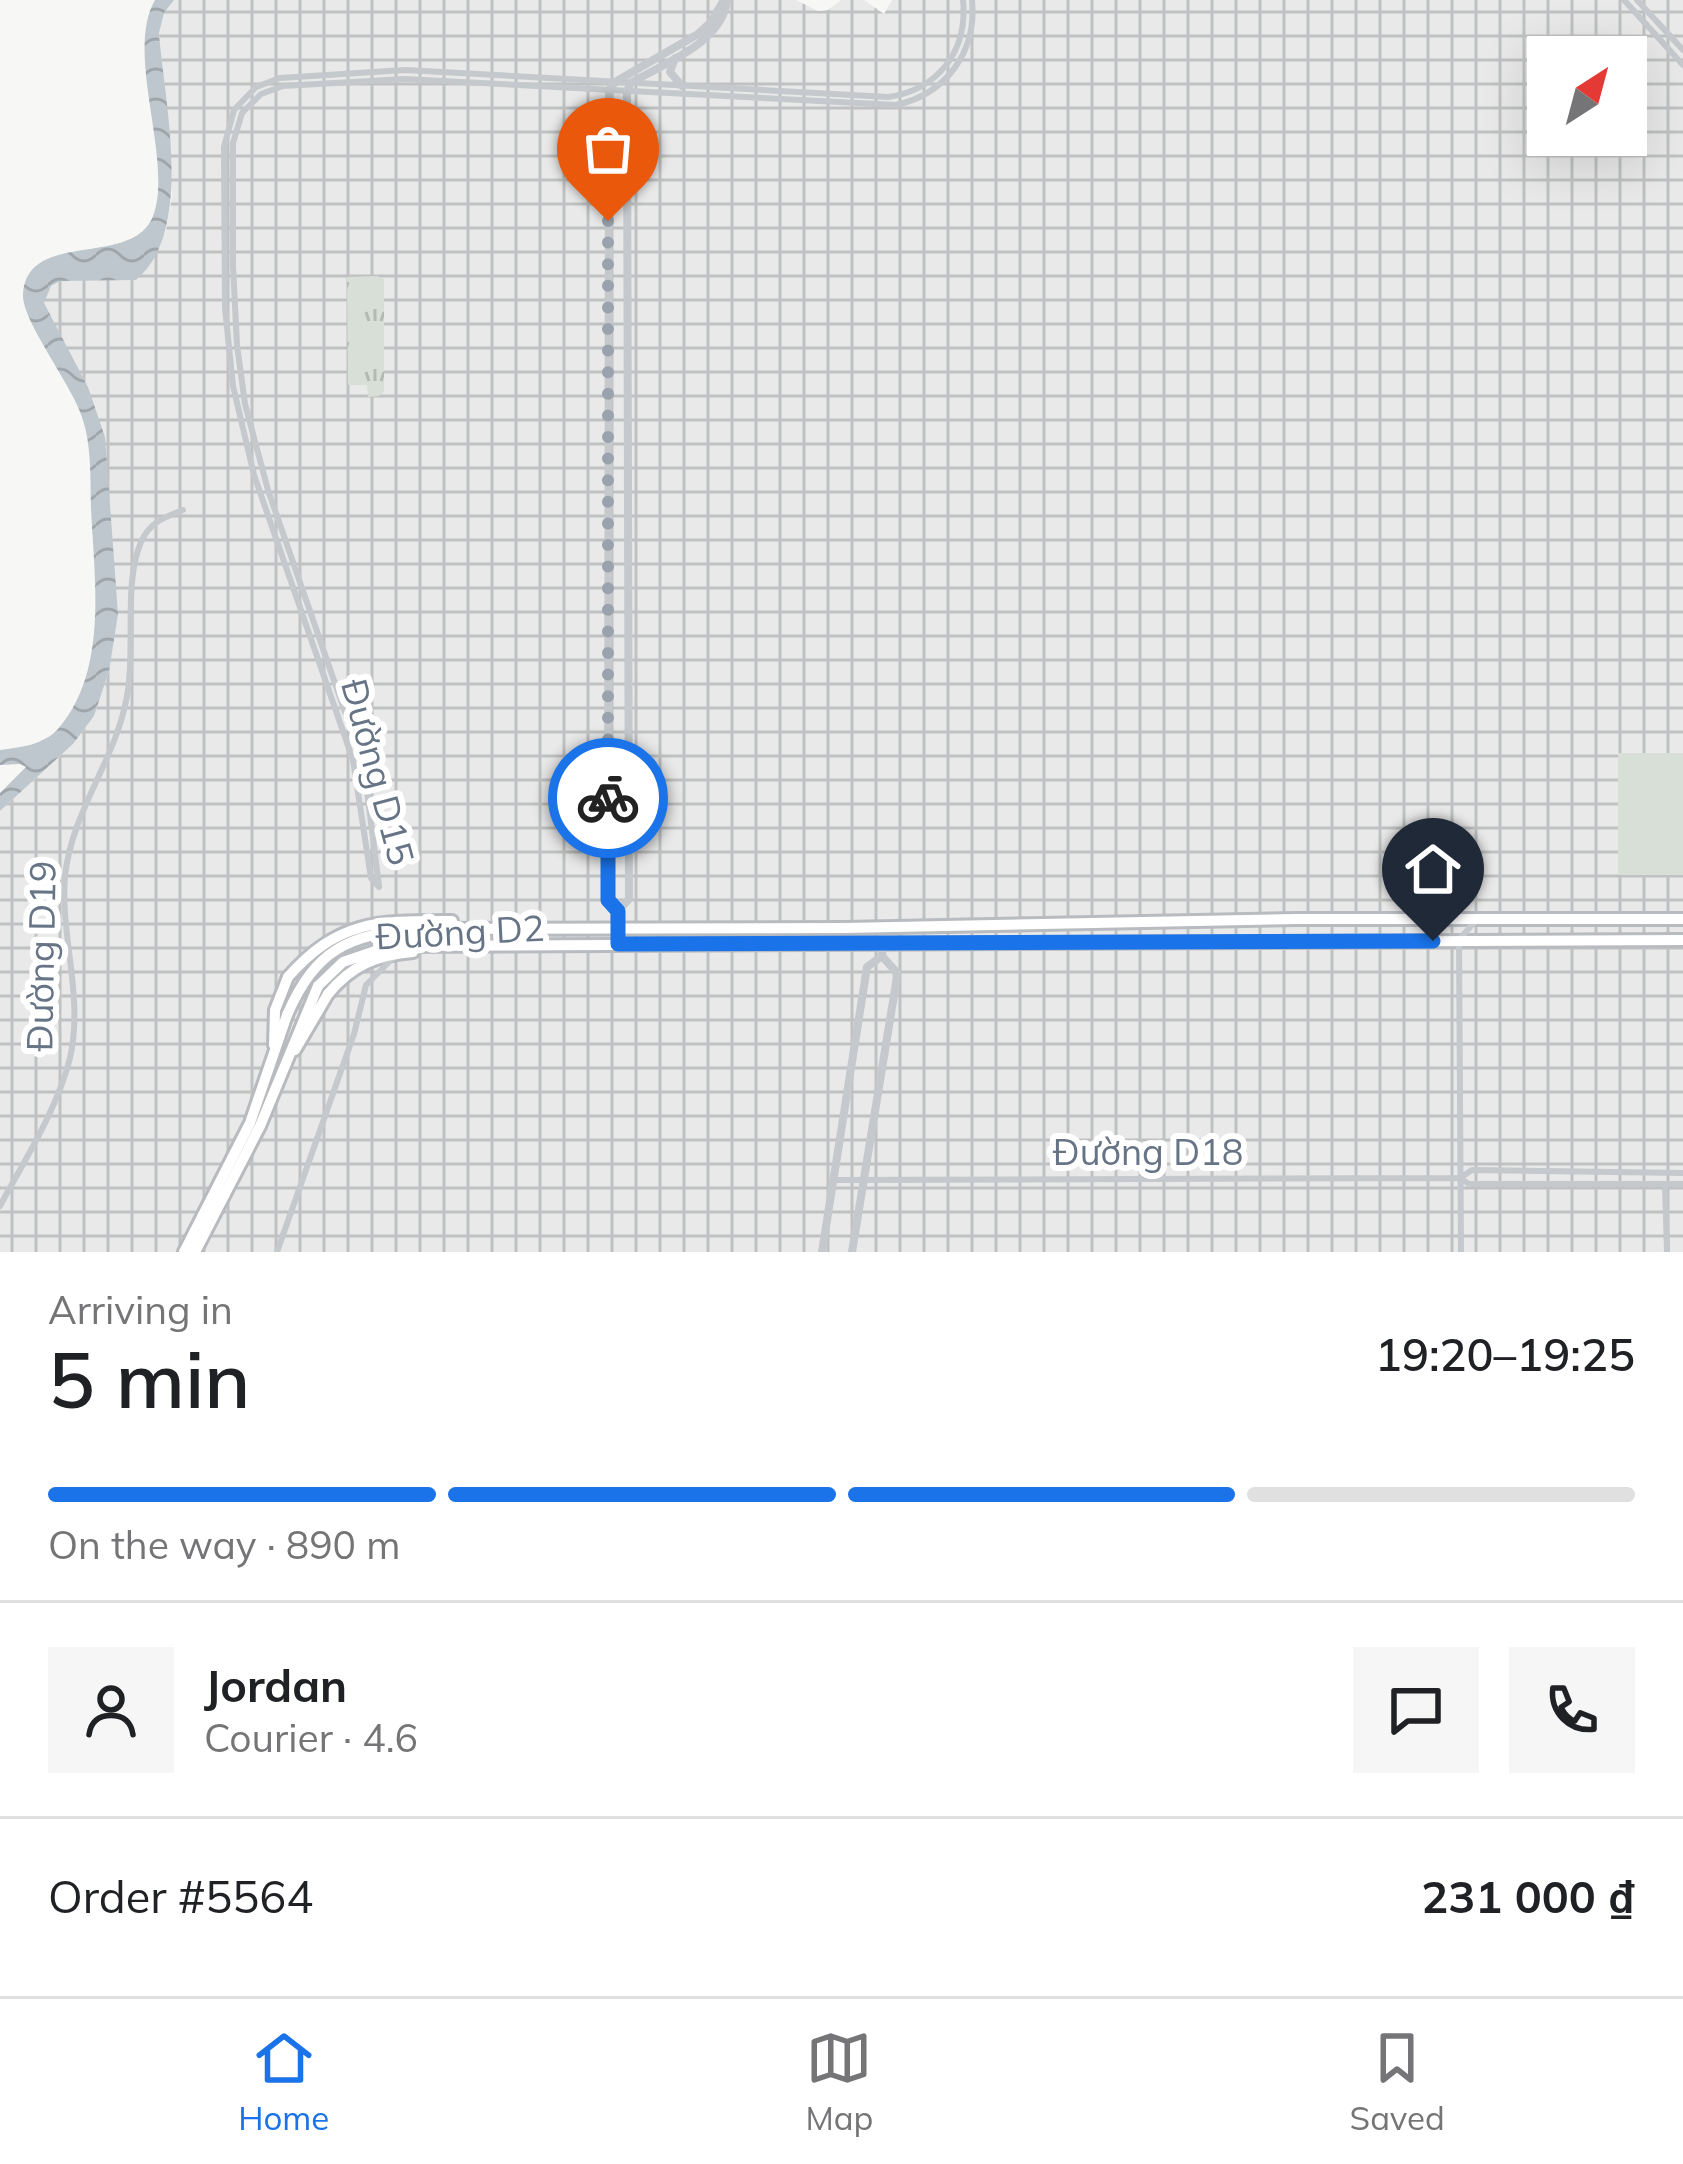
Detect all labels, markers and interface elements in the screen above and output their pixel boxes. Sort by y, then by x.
north arrow [1527,36,1647,156]
map controls [1527,36,1647,156]
pin [557,98,659,221]
icon: bag [575,116,641,182]
street label: Đường D15 [332,674,425,870]
courier [548,738,668,858]
icon: bike [575,765,641,831]
pin [1382,818,1484,941]
icon: home [1400,836,1466,902]
street label: Đường D19 [16,860,65,1052]
street label: Đường D2 [374,905,545,958]
street label: Đường D18 [1053,1129,1243,1174]
text: Arriving in [48,1285,233,1334]
text: 19:20–19:25 [1375,1326,1635,1382]
text: 5 min [48,1330,251,1428]
text: On the way · 890 m [48,1520,400,1569]
button: person [48,1647,174,1773]
button: chat [1353,1647,1479,1773]
button: phone [1509,1647,1635,1773]
text: Jordan [204,1657,347,1713]
text: Courier · 4.6 [204,1713,418,1762]
text: Order #5564 [48,1868,313,1924]
text: 231 000 ₫ [1421,1868,1635,1924]
tab: Home [238,2025,329,2138]
tab: Map [805,2025,873,2138]
tab: Saved [1350,2025,1445,2138]

